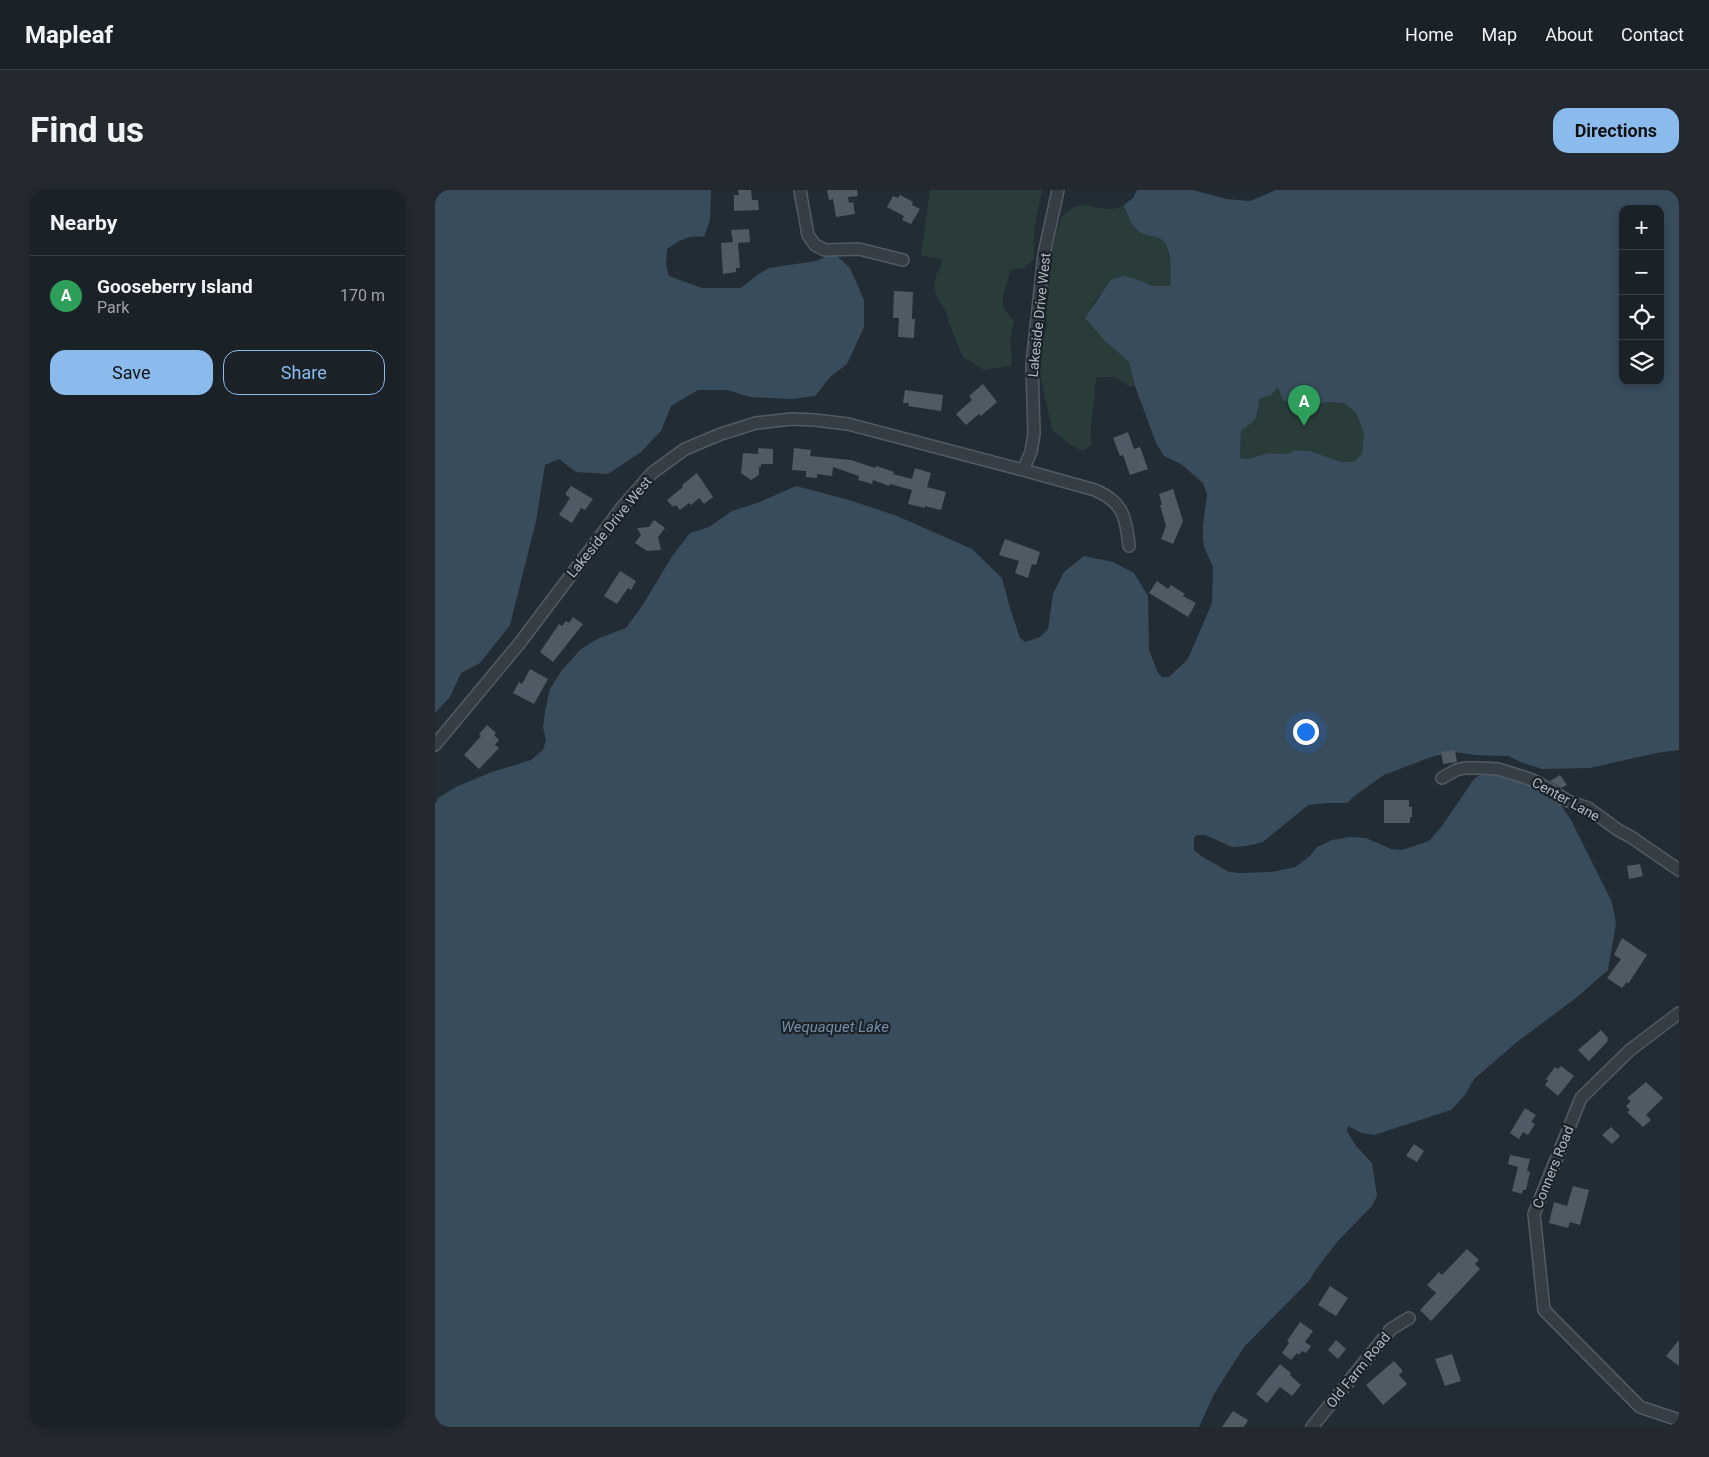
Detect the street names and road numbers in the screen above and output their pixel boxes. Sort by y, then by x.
street label: Lakeside Drive West [1024,251,1054,378]
street label: Lakeside Drive West [563,473,655,581]
street label: Center Lane [1529,774,1603,824]
street label: Conners Road [1529,1123,1577,1211]
street label: Old Farm Road [1323,1329,1393,1411]

